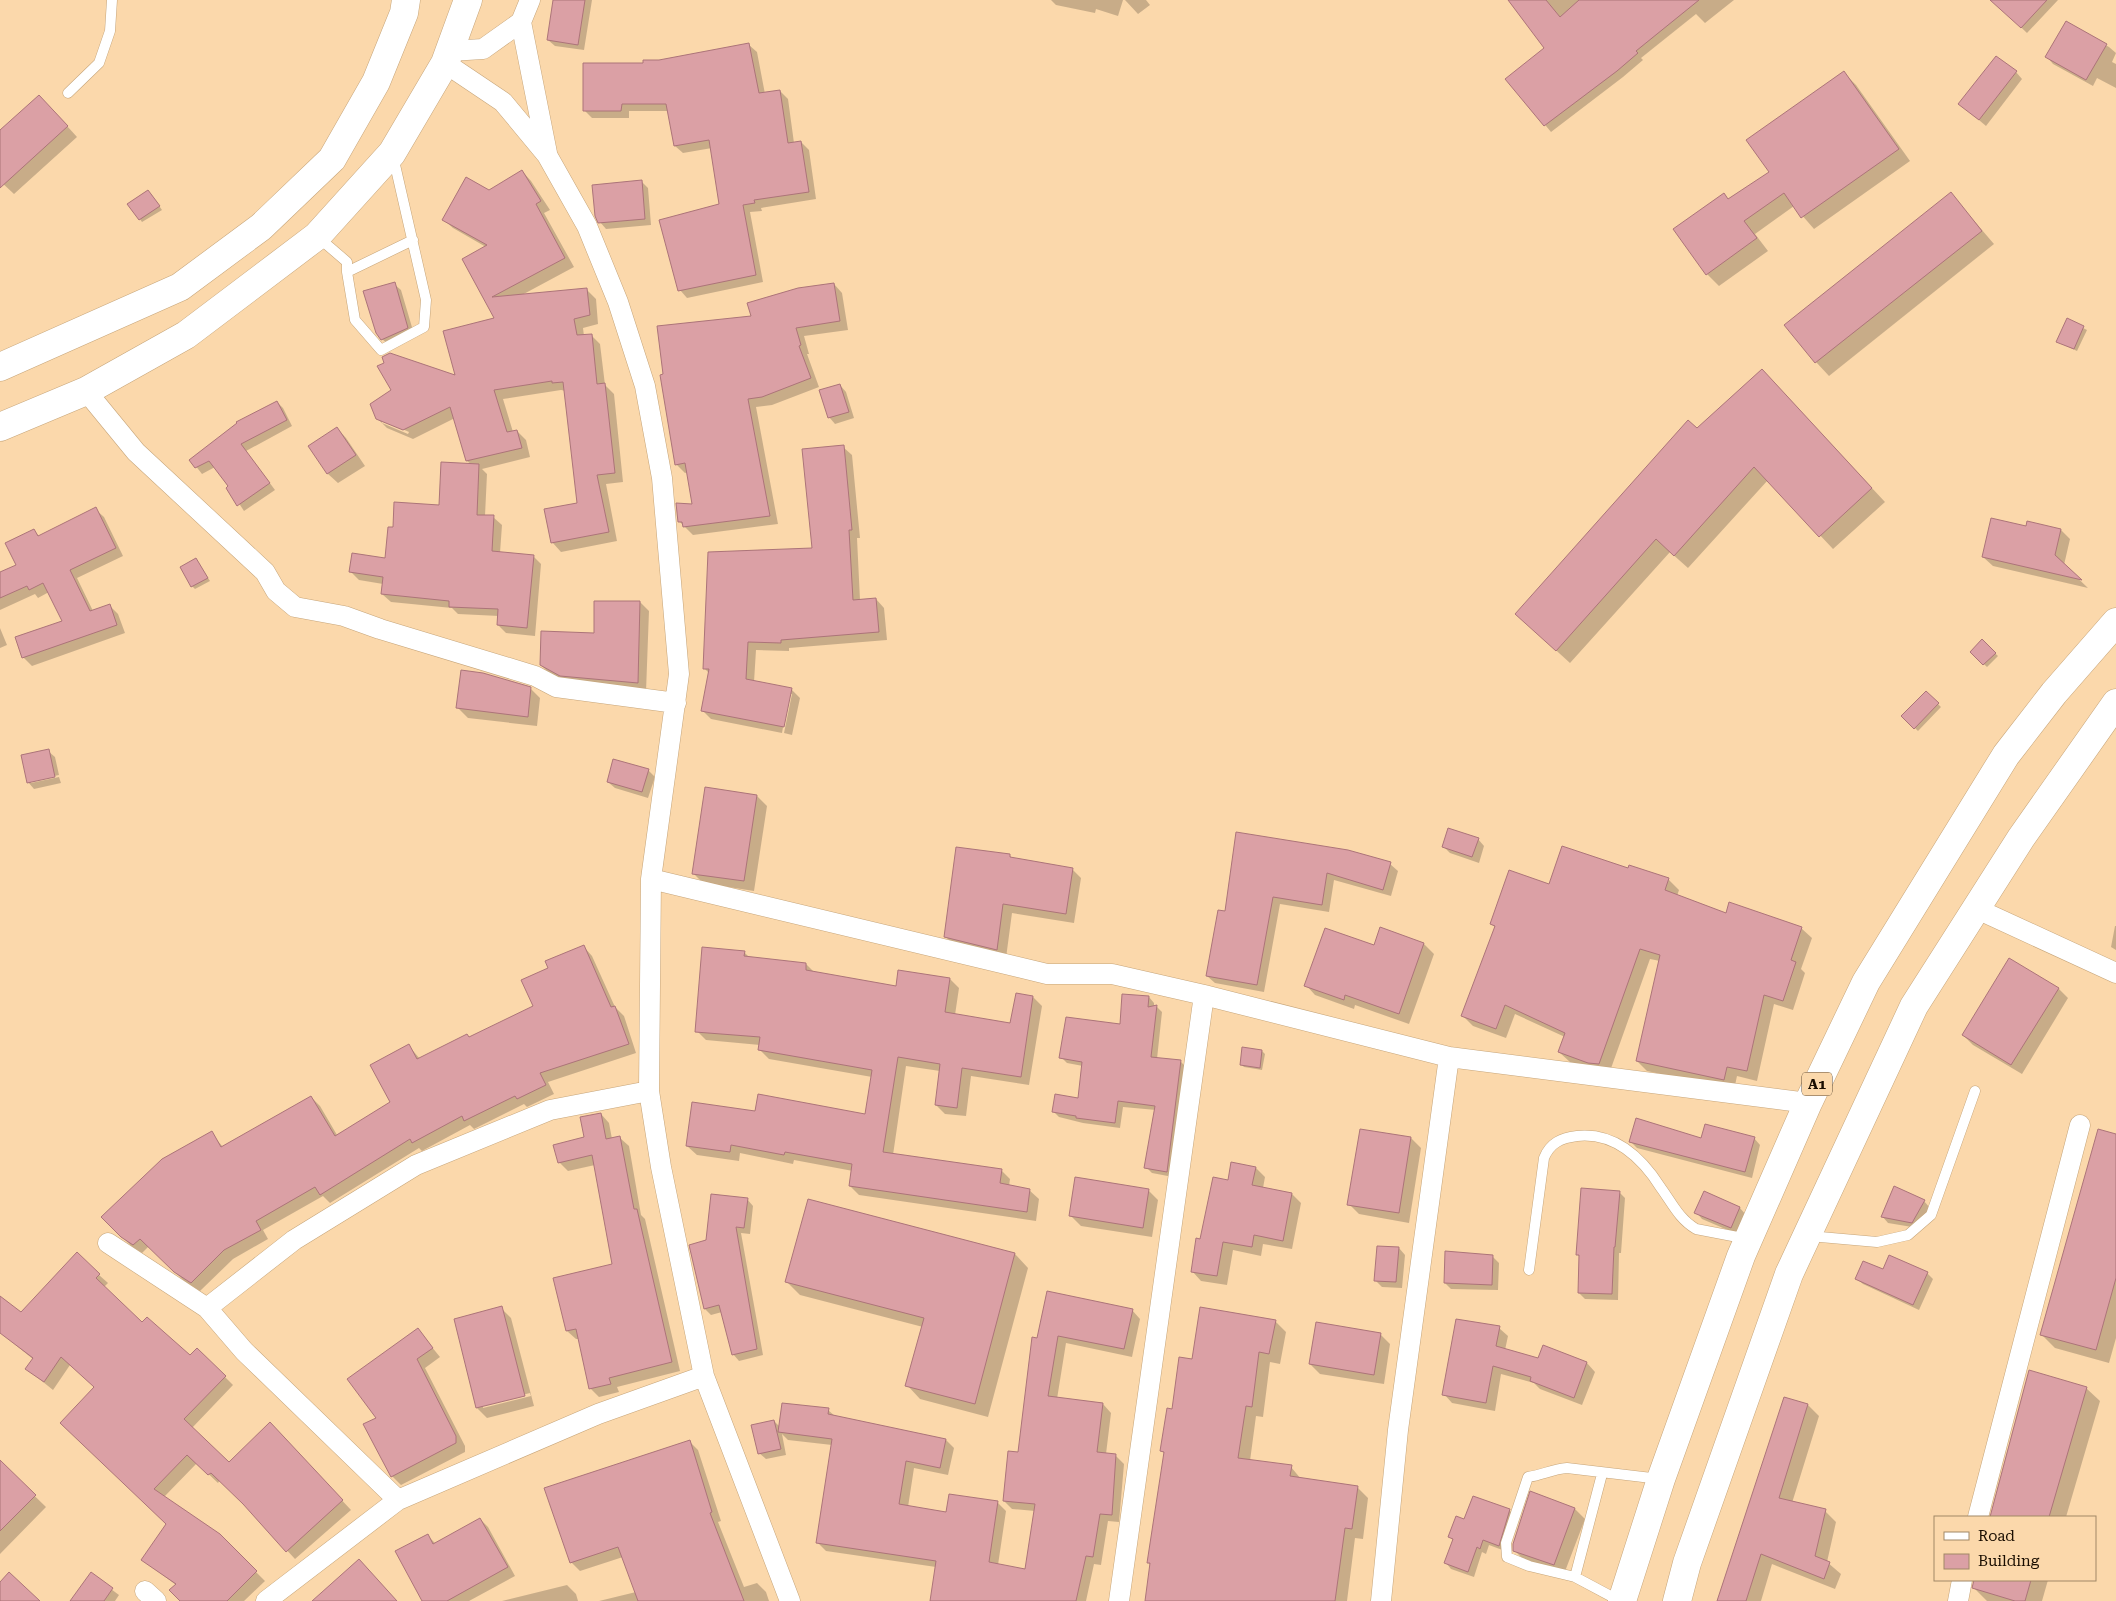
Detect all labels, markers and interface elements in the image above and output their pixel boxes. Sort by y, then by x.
road number: A1 [1802,1072,1832,1096]
legend [1934,1516,2096,1581]
text: Road [1978,1527,2015,1545]
text: Building [1978,1552,2040,1570]

